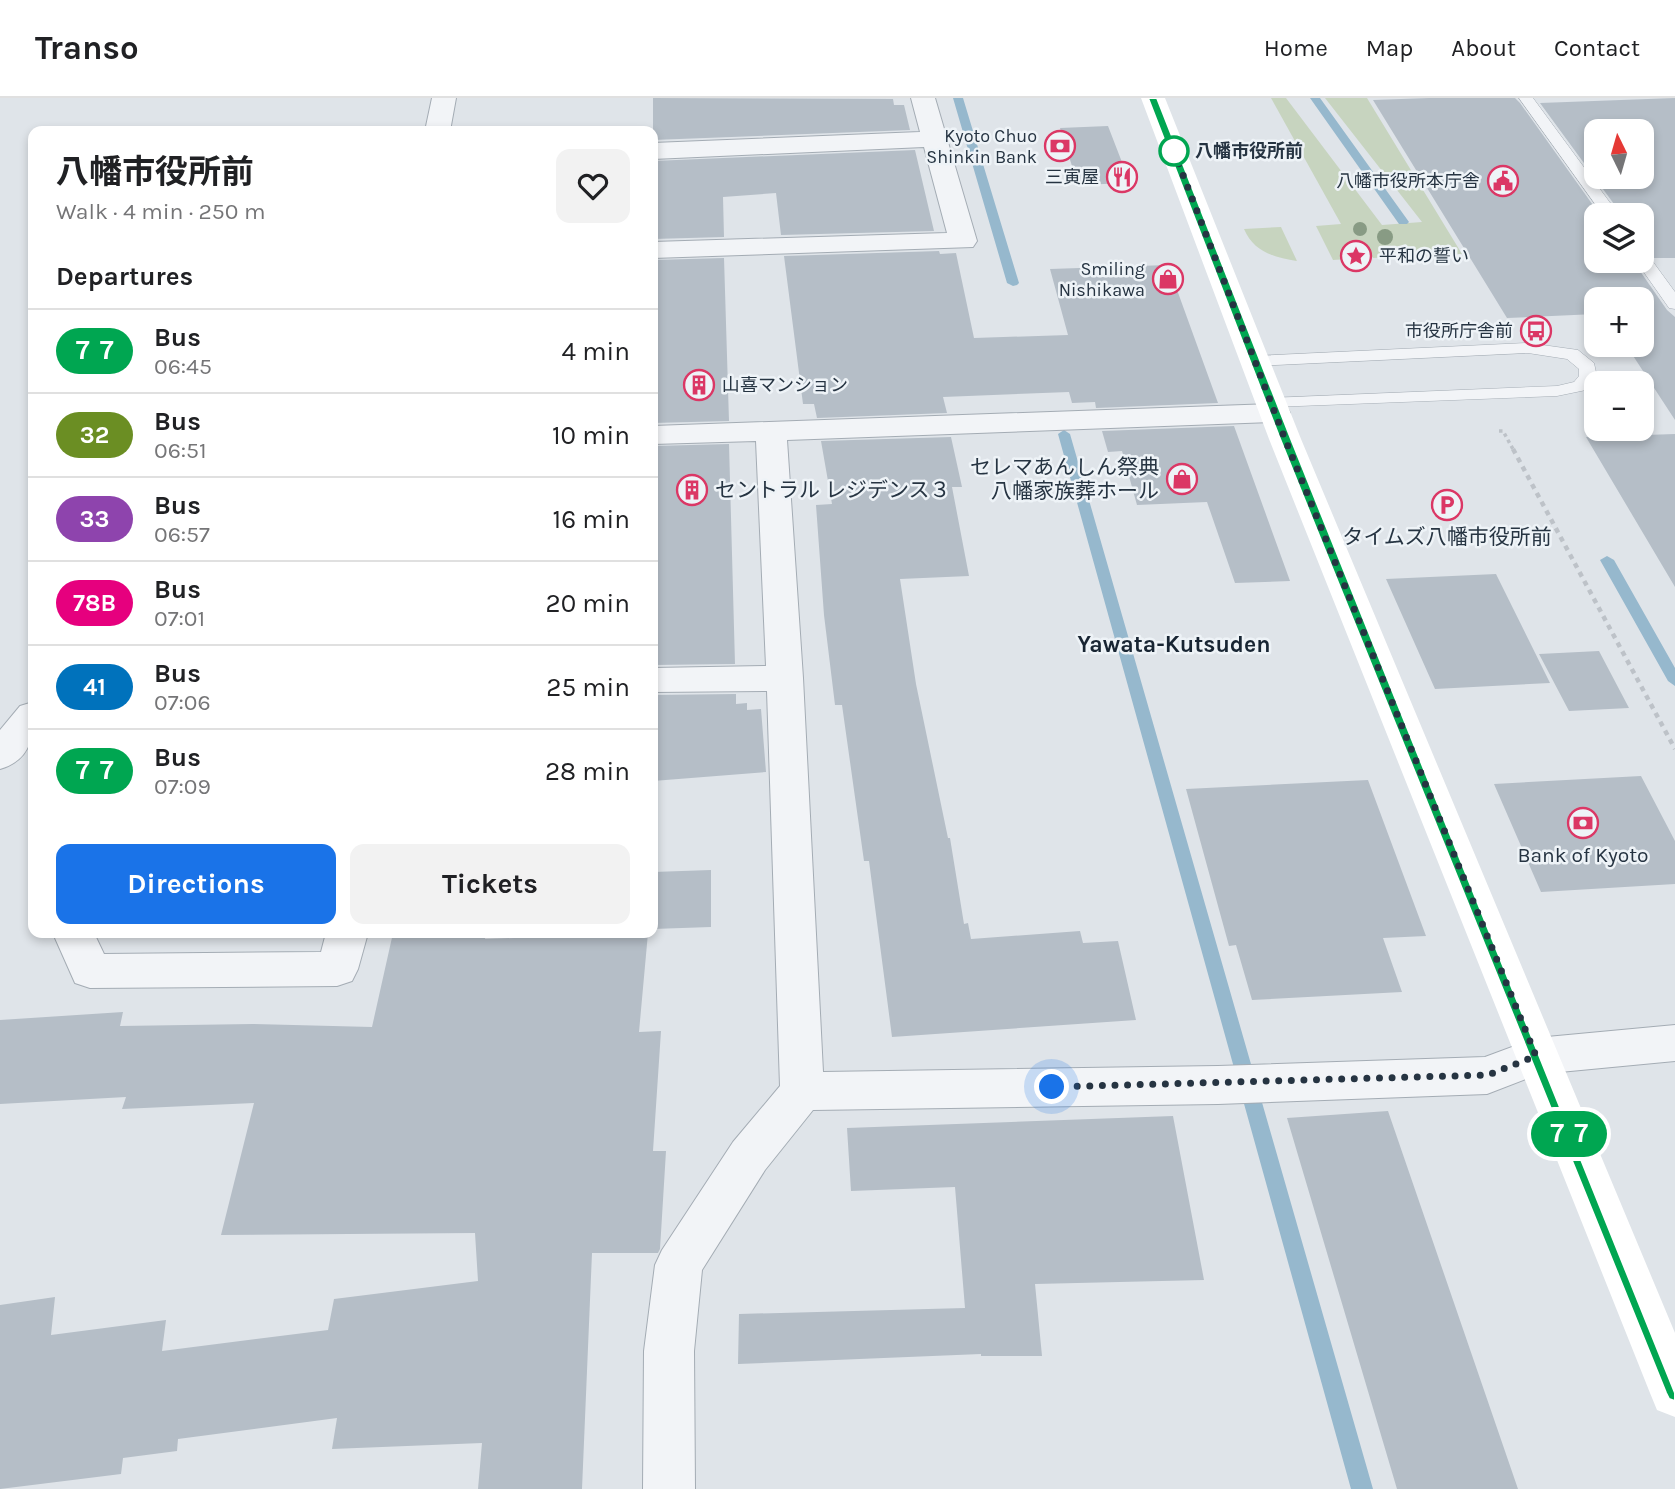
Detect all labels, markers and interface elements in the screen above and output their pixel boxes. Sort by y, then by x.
text: Transo [35,29,139,67]
text: Home [1264,34,1328,62]
text: Map [1366,34,1413,62]
text: About [1451,34,1516,62]
text: Contact [1554,34,1640,62]
north arrow [1584,119,1654,189]
map controls [1584,119,1654,441]
place label: Kyoto Chuo Shinkin Bank [926,125,1037,168]
bank icon: Kyoto Chuo Shinkin Bank [1043,129,1077,163]
marker: 八幡市役所前 [1159,136,1189,166]
place label: 八幡市役所前 [1195,140,1303,162]
button: heart [556,149,630,223]
text: 八幡市役所前 [56,153,254,191]
restaurant icon: 三寅屋 [1105,160,1139,194]
public building icon: 八幡市役所本庁舎 [1486,164,1520,198]
place label: 三寅屋 [1045,166,1099,188]
place label: 八幡市役所本庁舎 [1336,170,1480,192]
text: Walk · 4 min · 250 m [56,198,265,225]
button: layers [1584,203,1654,273]
place icon: 平和の誓い [1339,239,1373,273]
place label: 平和の誓い [1379,245,1469,267]
place label: Smiling Nishikawa [1059,258,1145,301]
text: Departures [56,261,193,292]
shop icon: Smiling Nishikawa [1151,262,1185,296]
button: + [1584,287,1654,357]
bus stop icon: 市役所庁舎前 [1519,314,1553,348]
place label: 市役所庁舎前 [1405,320,1513,342]
text: Bus [154,322,201,353]
text: 4 min [562,336,630,367]
text: ７７ [71,337,119,365]
text: 06:45 [154,353,212,380]
building icon: 山喜マンション [682,368,716,402]
button: − [1584,371,1654,441]
place label: 山喜マンション [722,374,848,396]
text: Bus [154,406,201,437]
text: 10 min [552,420,630,451]
text: 32 [80,421,109,449]
text: 06:51 [154,437,207,464]
place label: セレマあんしん祭典 八幡家族葬ホール [970,455,1159,503]
shop icon: セレマあんしん祭典 八幡家族葬ホール [1165,462,1199,496]
building icon: セントラル レジデンス３ [675,473,709,507]
place label: セントラル レジデンス３ [715,478,951,502]
parking icon: タイムズ八幡市役所前 [1430,488,1464,522]
text: Bus [154,490,201,521]
text: 16 min [553,504,630,535]
text: 33 [80,505,109,533]
text: 06:57 [154,521,210,548]
place label: タイムズ八幡市役所前 [1342,525,1552,549]
text: Bus [154,574,201,605]
text: 20 min [546,588,630,619]
text: 78B [73,589,116,617]
text: 07:01 [154,605,205,632]
district label: Yawata-Kutsuden [1077,631,1271,658]
text: Bus [154,658,201,689]
text: 25 min [546,672,630,703]
text: 41 [83,673,106,701]
text: 07:06 [154,689,211,716]
text: Bus [154,742,201,773]
text: 28 min [545,756,630,787]
text: ７７ [71,757,119,785]
text: 07:09 [154,773,211,800]
bank icon: Bank of Kyoto [1566,806,1600,840]
place label: Bank of Kyoto [1517,843,1649,867]
button: Directions [56,844,336,924]
button: Tickets [350,844,630,924]
your location [1034,1069,1069,1104]
line badge: ７７ [1538,1111,1600,1157]
text: ７７ [1545,1120,1593,1148]

